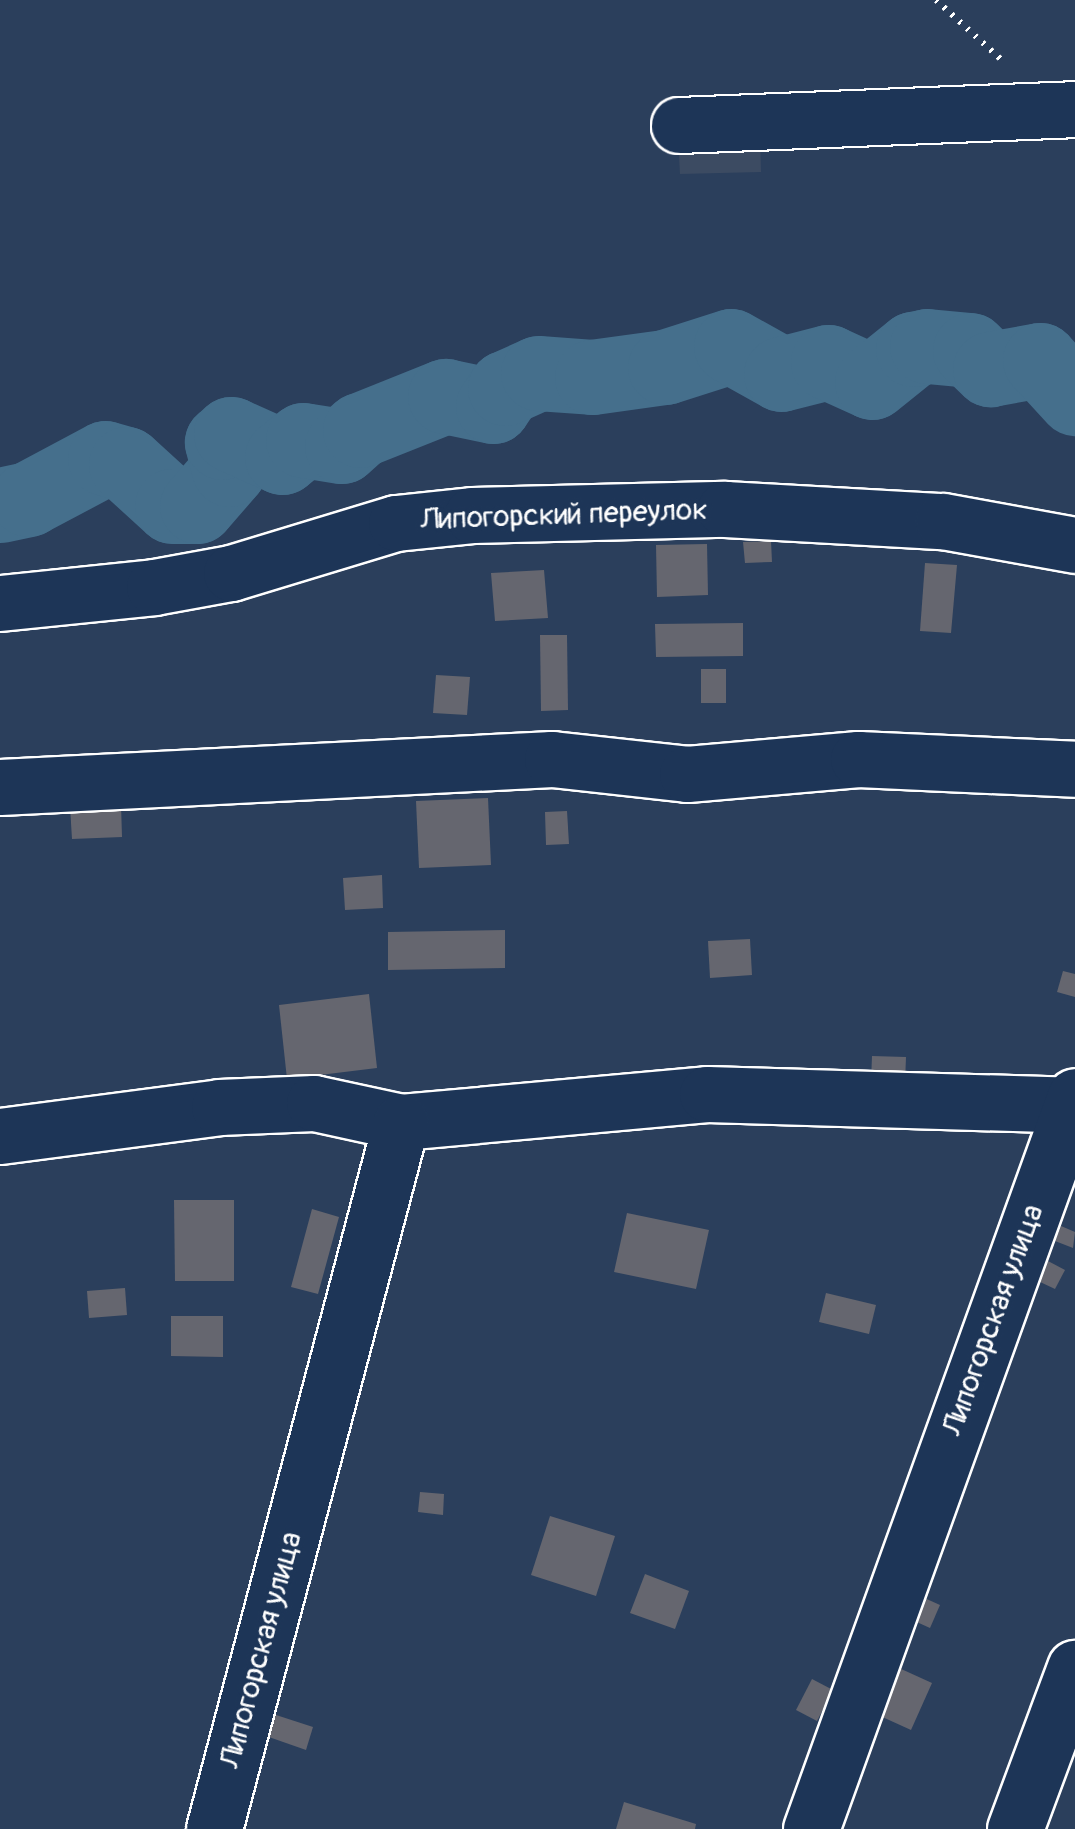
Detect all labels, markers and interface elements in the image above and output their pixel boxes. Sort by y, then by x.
street label: Липогорский переулок [420,492,708,538]
street label: Липогорская улица [934,1200,1052,1440]
street label: Липогорская улица [212,1528,310,1772]

